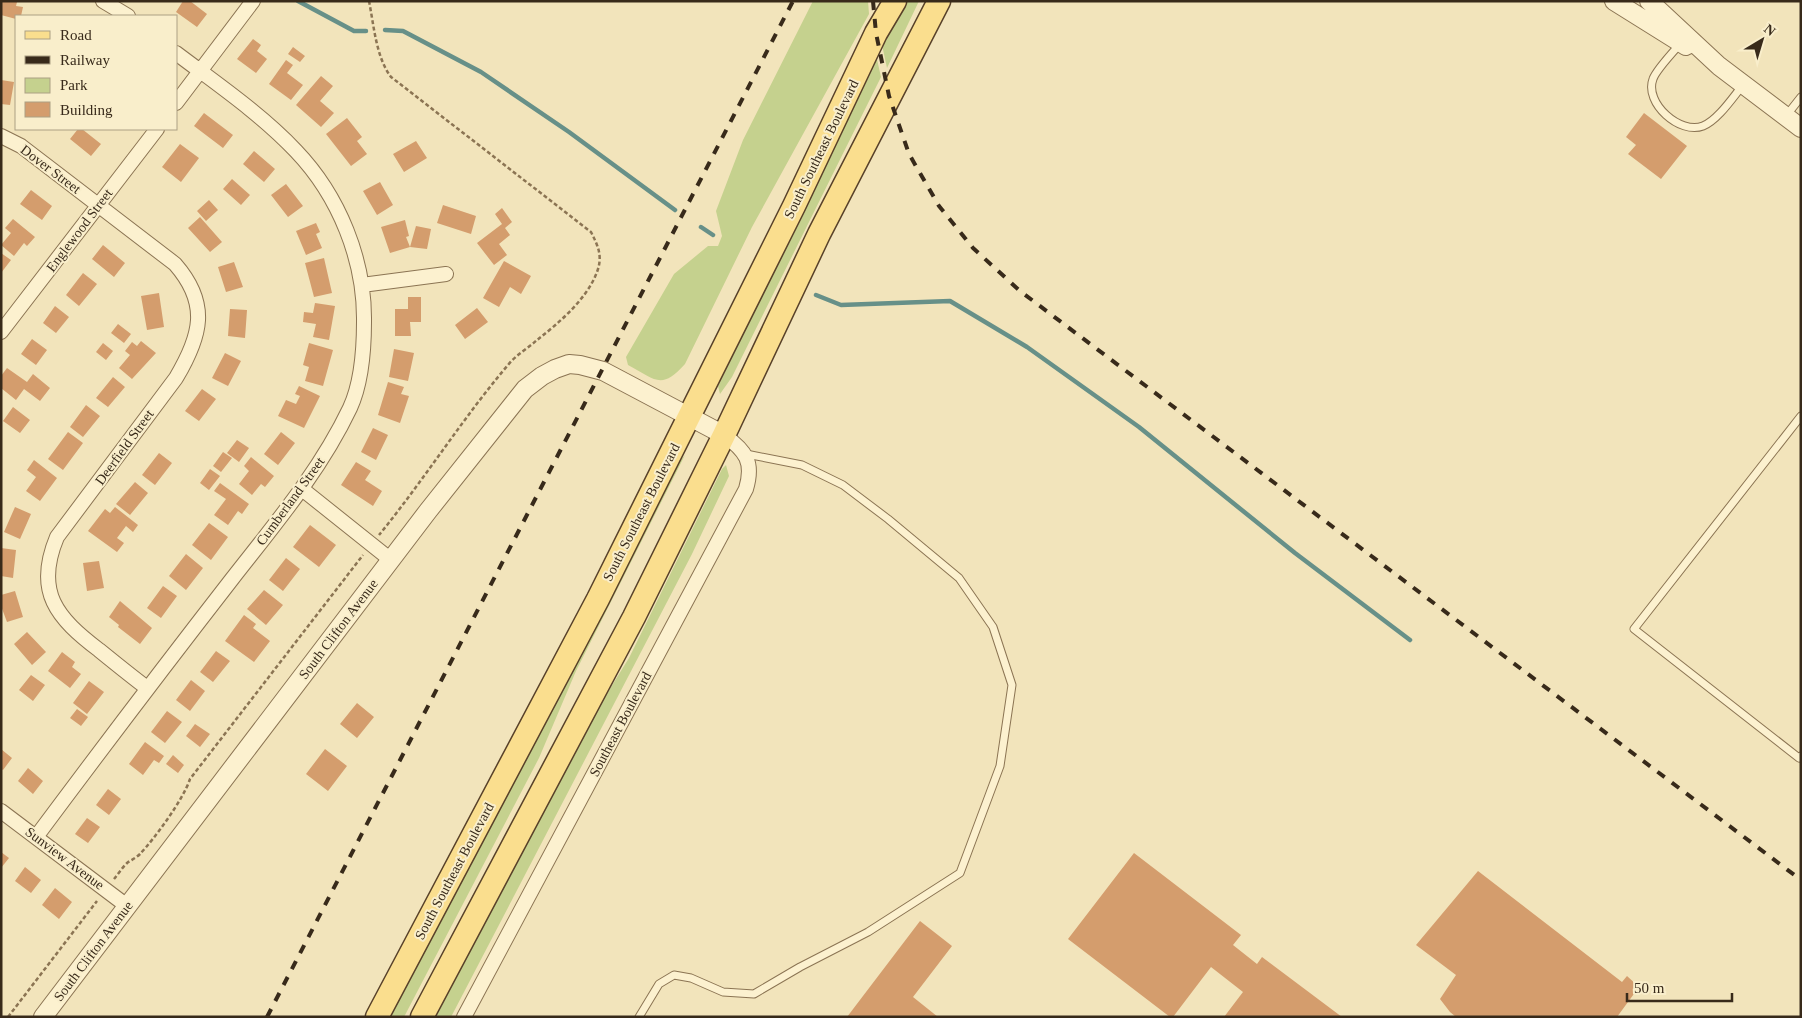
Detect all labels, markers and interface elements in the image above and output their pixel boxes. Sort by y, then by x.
legend [15,15,178,130]
north arrow [1737,15,1787,65]
text: N [1761,21,1778,39]
text: Road [60,27,92,43]
text: Railway [60,52,110,68]
text: Park [60,77,88,93]
street label: South Southeast Boulevard [781,77,862,221]
text: Building [60,102,113,118]
street label: Dover Street [18,142,84,197]
street label: Englewood Street [43,186,116,275]
street label: Deerfield Street [92,407,157,488]
street label: South Southeast Boulevard [600,441,683,584]
street label: Cumberland Street [253,454,327,548]
street label: South Clifton Avenue [296,576,381,682]
street label: Southeast Boulevard [587,669,654,779]
street label: South Southeast Boulevard [412,800,497,942]
street label: Sunview Avenue [23,824,107,893]
street label: South Clifton Avenue [51,898,136,1004]
scale bar [1627,970,1732,1002]
text: 50 m [1634,980,1665,996]

